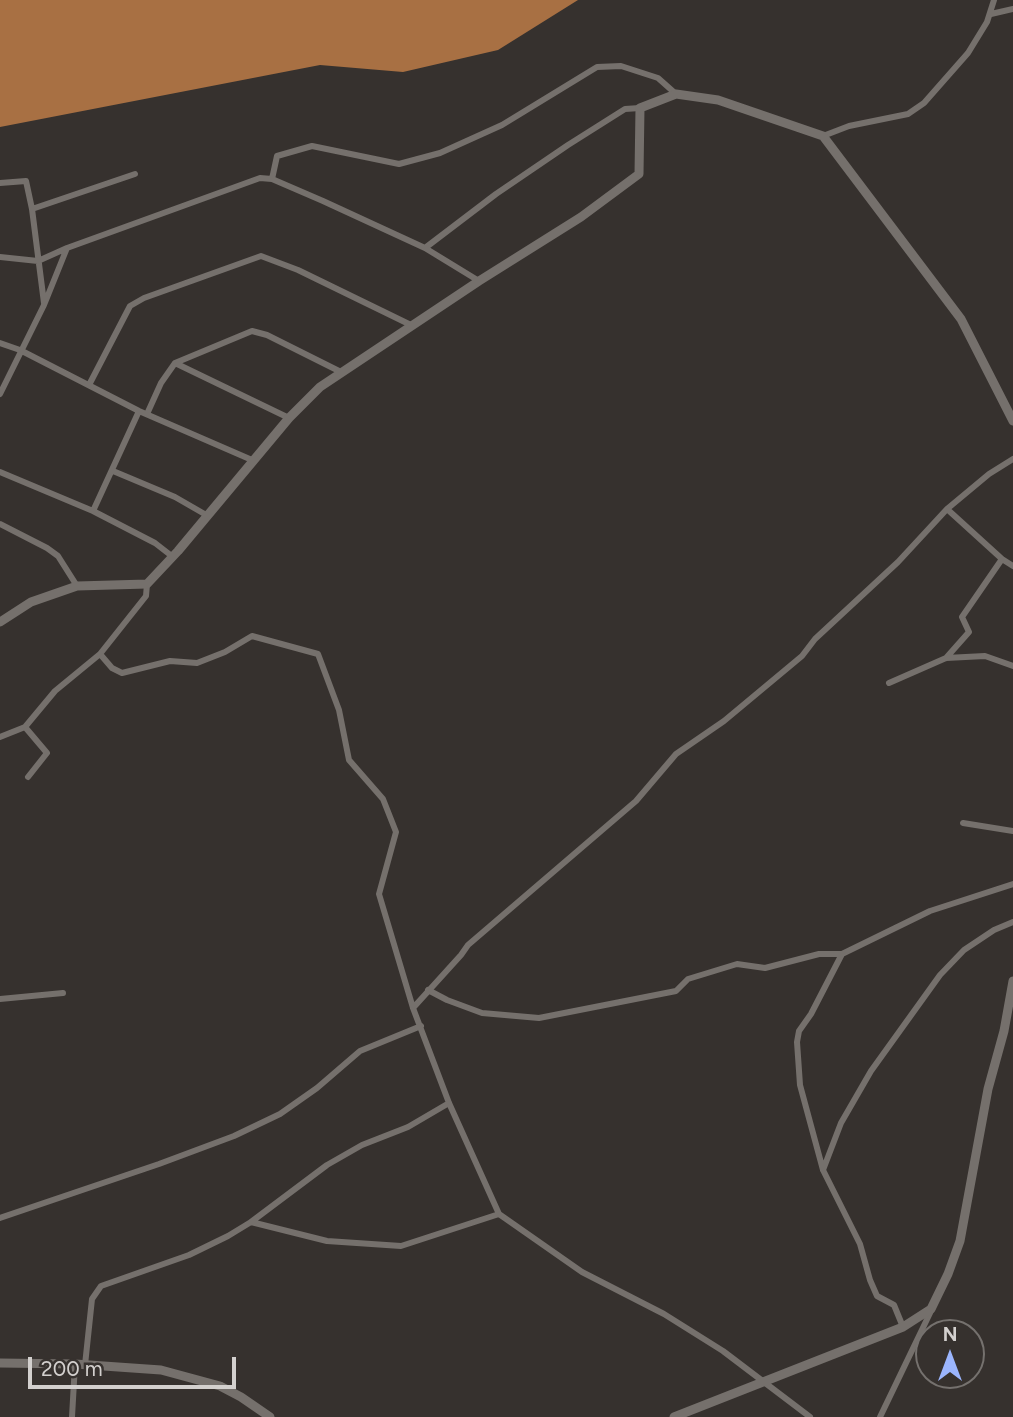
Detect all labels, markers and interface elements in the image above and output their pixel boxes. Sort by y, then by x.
north arrow [915,1319,985,1389]
text: N [943,1323,957,1346]
scale bar [32,1344,240,1388]
text: 200 m [41,1356,103,1381]

